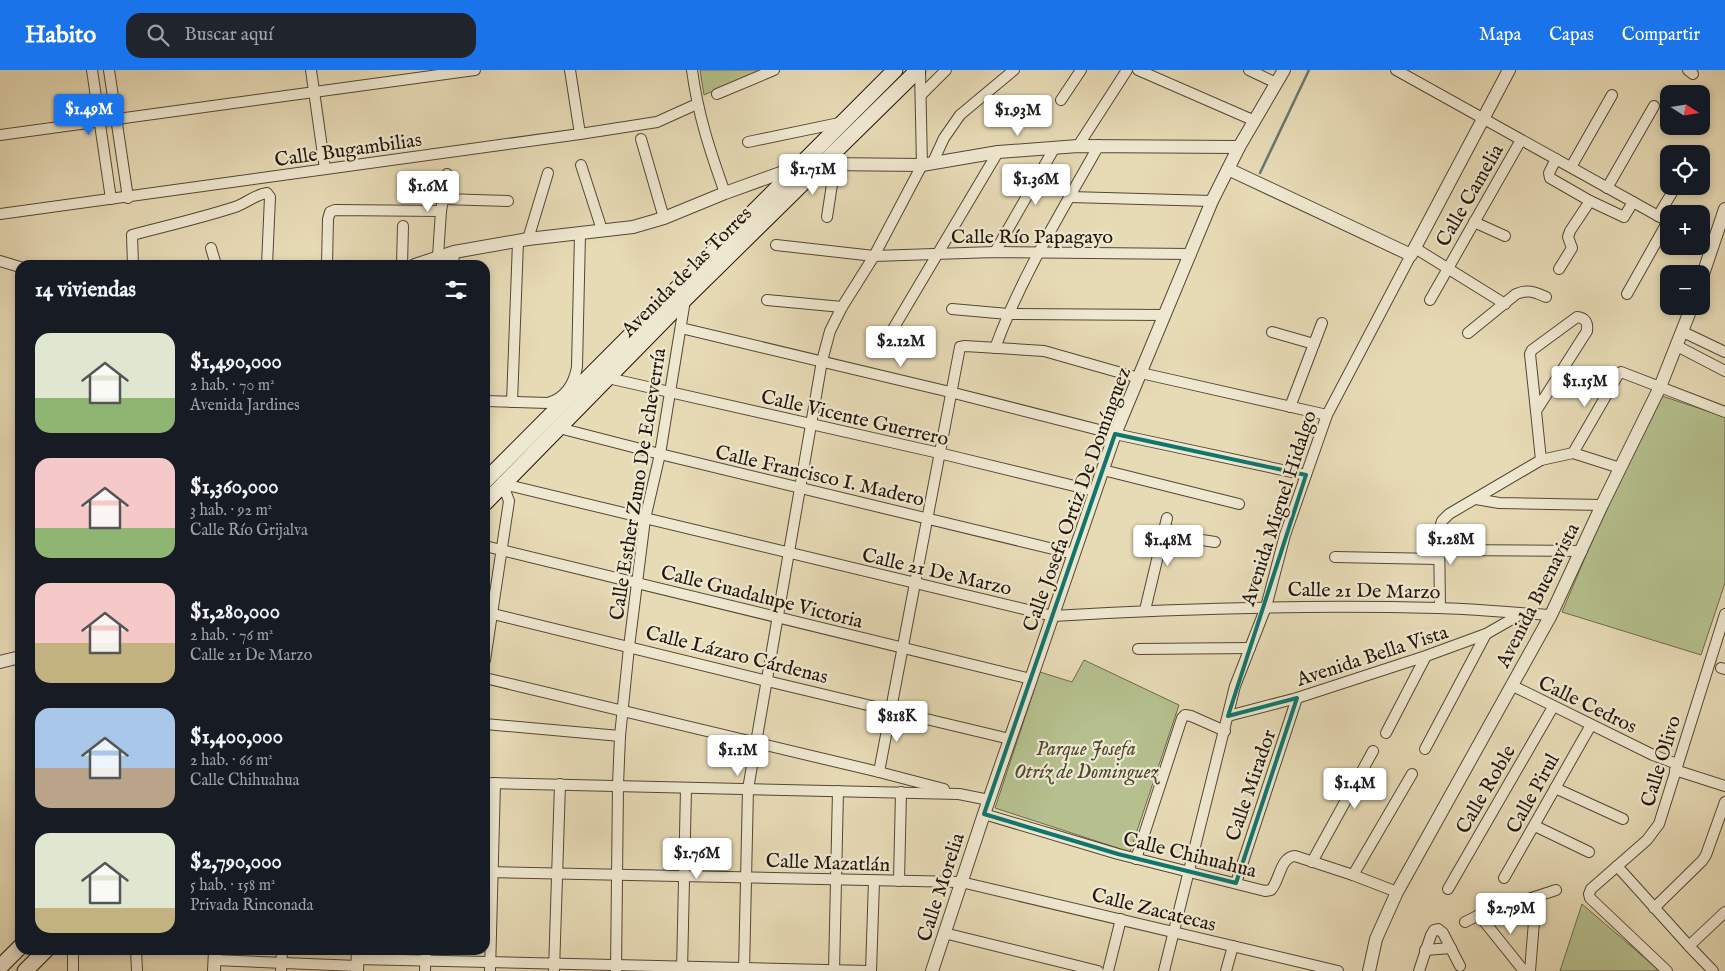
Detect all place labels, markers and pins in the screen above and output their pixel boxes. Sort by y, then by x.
pin: $1.49M [48,93,130,136]
pin: $1.93M [977,94,1059,137]
pin: $1.71M [772,154,854,196]
pin: $1.36M [995,164,1077,206]
pin: $1.6M [393,170,463,213]
pin: $2.12M [860,326,942,368]
pin: $1.15M [1544,366,1626,408]
pin: $1.48M [1127,524,1209,567]
pin: $1.28M [1410,524,1492,566]
pin: $818K [862,700,932,743]
pin: $1.1M [703,734,773,777]
pin: $1.4M [1320,768,1390,810]
pin: $1.76M [656,838,738,880]
pin: $2.79M [1470,892,1552,935]

